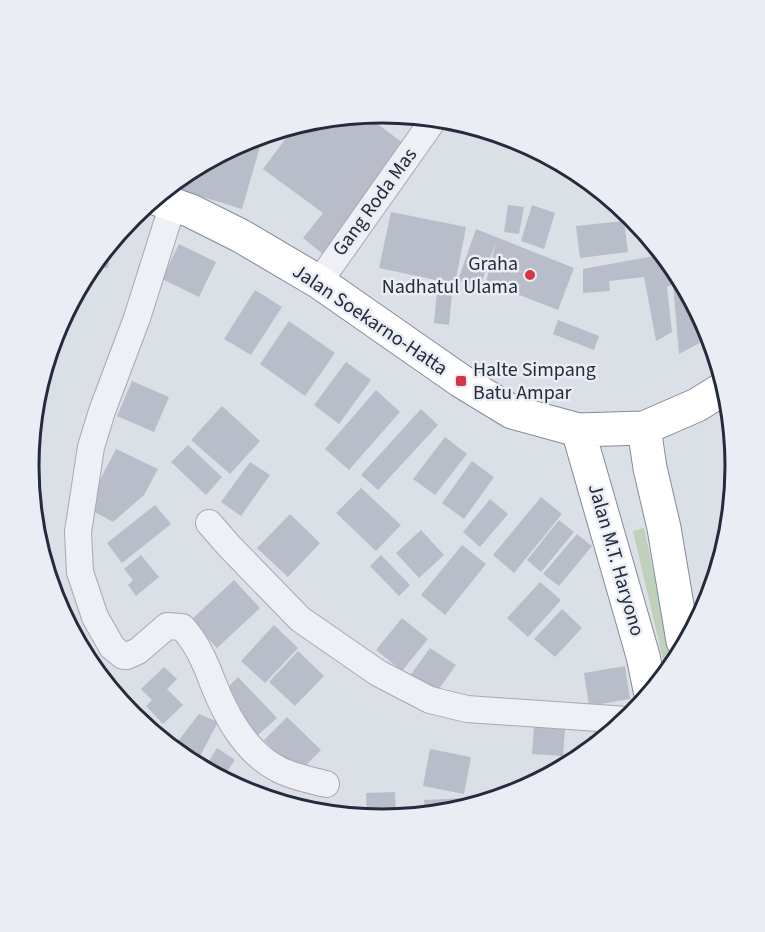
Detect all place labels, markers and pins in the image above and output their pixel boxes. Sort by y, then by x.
place label: Graha Nadhatul Ulama [382,250,518,301]
marker: Graha Nadhatul Ulama [523,268,537,282]
place label: Halte Simpang Batu Ampar [473,356,596,407]
marker: Halte Simpang Batu Ampar [454,374,468,388]

